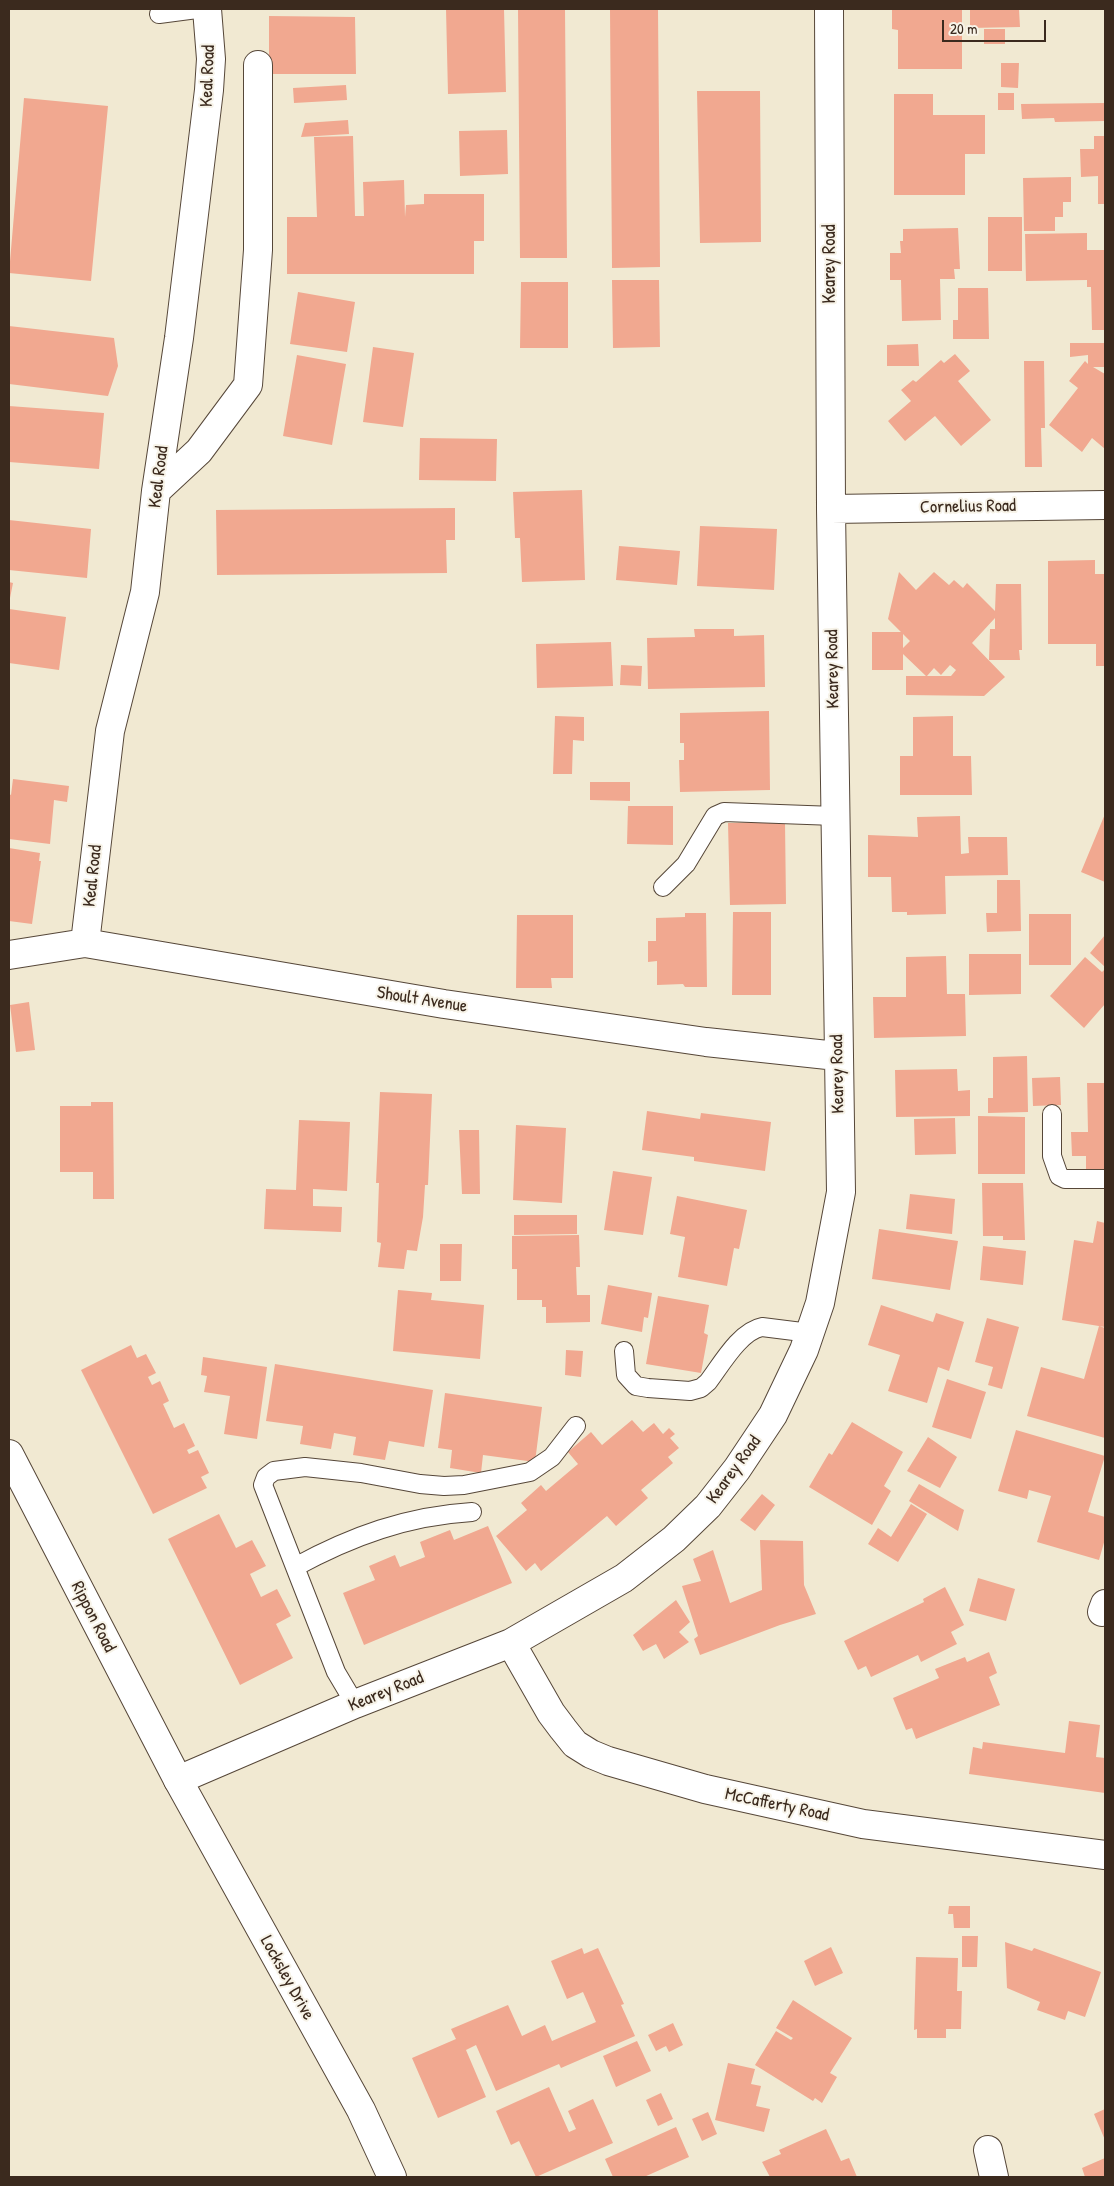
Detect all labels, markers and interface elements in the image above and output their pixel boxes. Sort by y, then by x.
scale bar [944,10,1048,42]
text: 20 m [950,18,977,39]
street label: Keal Road [196,45,220,107]
street label: Kearey Road [819,225,841,303]
street label: Keal Road [144,445,174,509]
street label: Cornelius Road [920,495,1016,519]
street label: Kearey Road [822,629,844,709]
street label: Keal Road [79,844,107,908]
street label: Shoult Avenue [375,982,469,1018]
street label: Kearey Road [827,1034,849,1114]
street label: Kearey Road [702,1432,766,1508]
street label: Rippon Road [66,1578,120,1656]
street label: Kearey Road [345,1667,427,1717]
street label: McCafferty Road [723,1783,831,1827]
street label: Locksley Drive [255,1932,319,2024]

